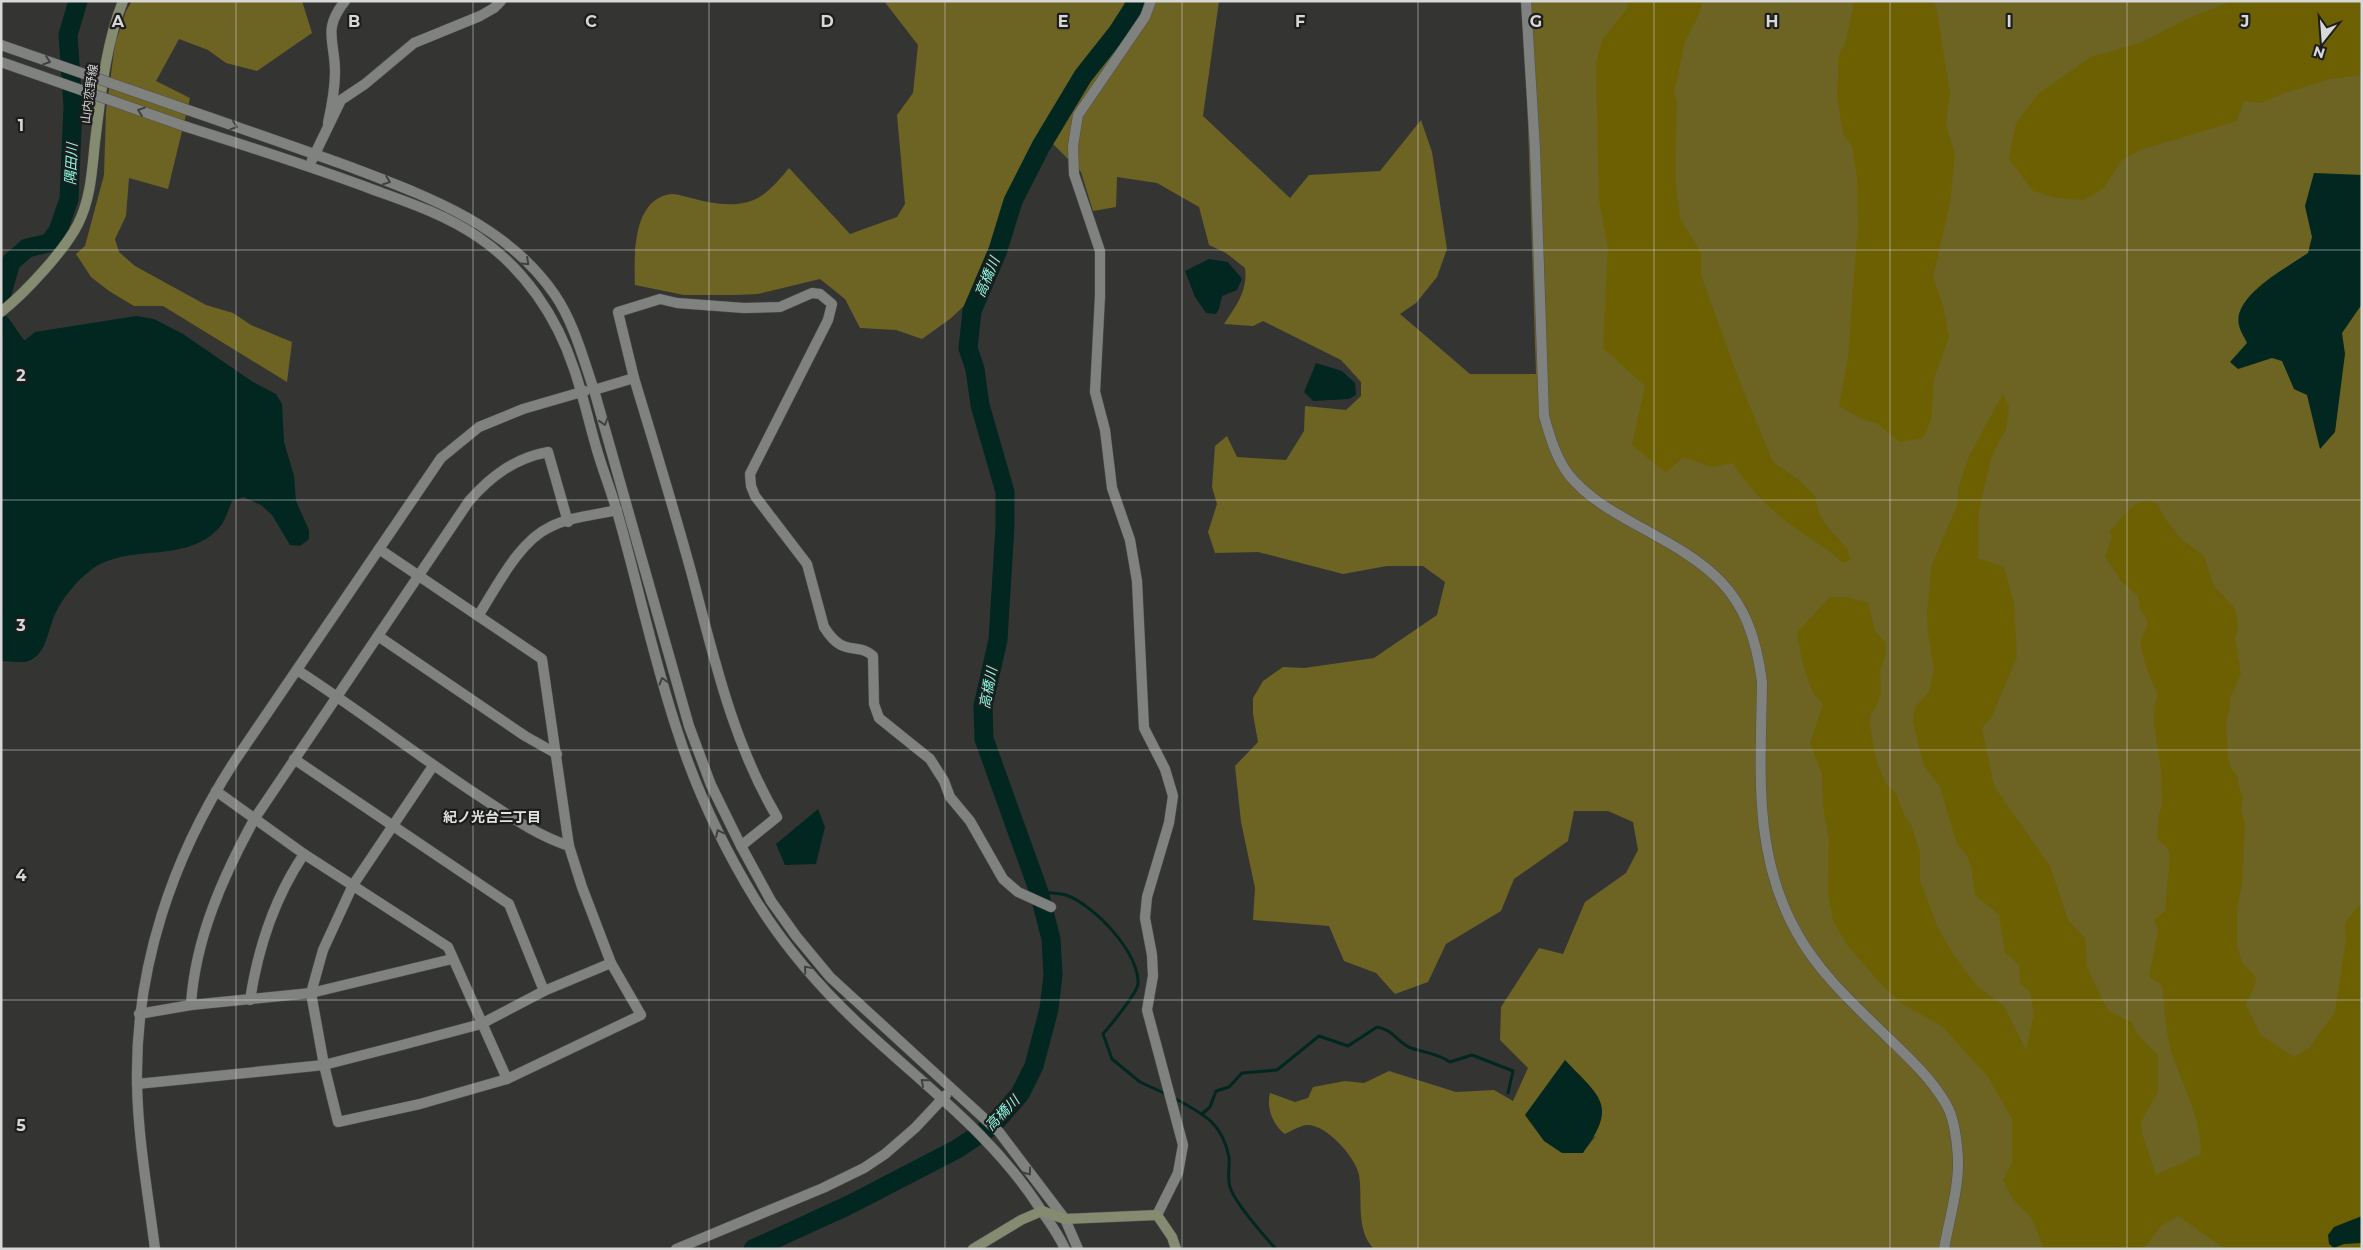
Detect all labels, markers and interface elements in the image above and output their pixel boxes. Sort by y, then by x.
text: A [111,12,125,31]
text: B [348,12,360,31]
text: C [585,12,597,31]
text: D [820,12,834,31]
text: E [1058,12,1068,31]
text: F [1295,12,1305,31]
text: G [1530,12,1542,31]
text: H [1766,12,1778,31]
text: I [2006,12,2012,31]
text: J [2240,12,2249,31]
north arrow [2298,15,2348,65]
text: N [2311,42,2327,63]
one-way arrow [43,55,51,65]
street label: 山内恋野線 [77,63,101,125]
one-way arrow [138,107,146,117]
text: 1 [18,116,24,135]
one-way arrow [230,120,238,130]
water label: 隅田川 [61,141,81,185]
one-way arrow [382,175,391,185]
water label: 高橋川 [971,252,1004,300]
one-way arrow [521,256,530,265]
text: 2 [16,366,26,385]
one-way arrow [598,417,608,425]
text: 3 [15,616,26,635]
water label: 高橋川 [975,664,1001,710]
one-way arrow [658,678,668,686]
district label: 紀ノ光台二丁目 [443,808,541,826]
one-way arrow [715,829,726,838]
text: 4 [15,866,27,885]
one-way arrow [805,966,813,975]
one-way arrow [921,1079,930,1088]
water label: 高橋川 [981,1090,1024,1134]
text: 5 [16,1116,26,1135]
one-way arrow [1022,1166,1031,1176]

